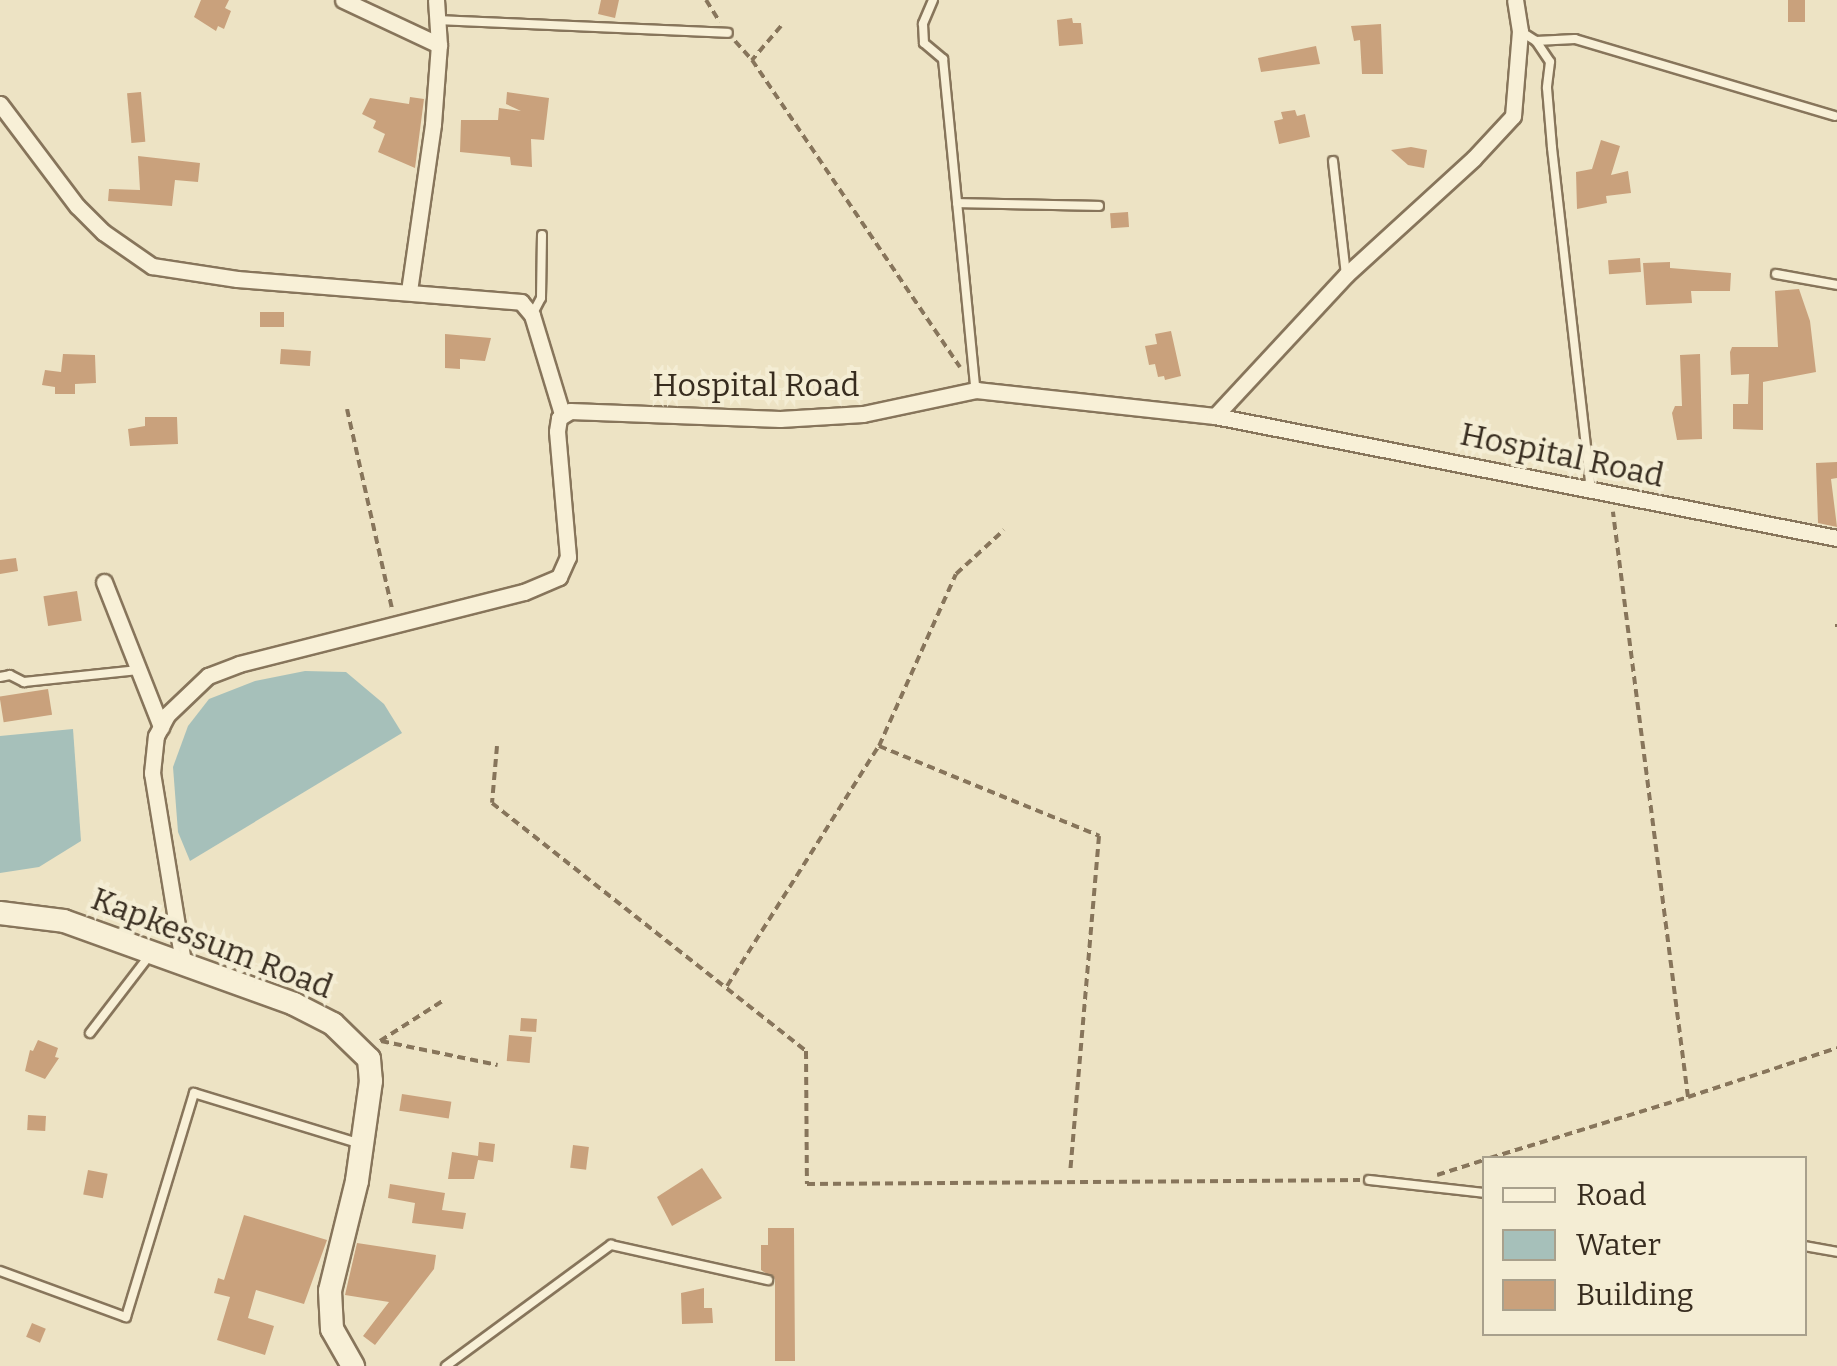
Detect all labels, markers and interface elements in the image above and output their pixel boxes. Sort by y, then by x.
street label: Hospital Road [653,366,859,404]
street label: Hospital Road [1457,415,1667,495]
street label: Kapkessum Road [86,879,338,1007]
legend [1482,1156,1807,1336]
text: Road [1576,1177,1647,1213]
text: Water [1576,1227,1661,1263]
text: Building [1576,1277,1694,1313]

